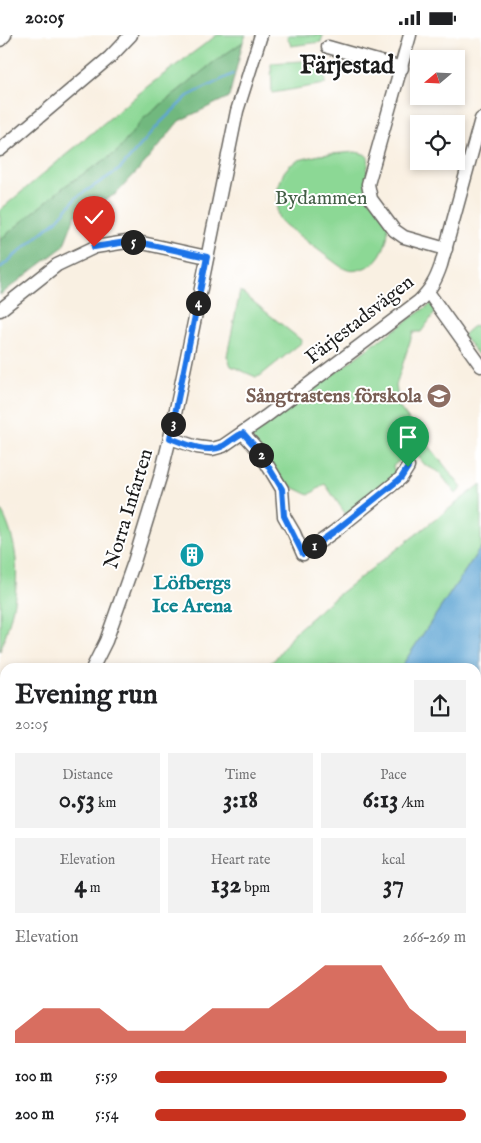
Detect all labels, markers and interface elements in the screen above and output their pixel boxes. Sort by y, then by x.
text: 20:05 [25,6,64,30]
district label: Färjestad [300,50,395,82]
north arrow [410,50,465,105]
map controls [410,50,465,170]
button: locate [410,115,465,170]
park label: Bydammen [275,186,368,211]
pin [73,196,115,247]
icon: check [80,203,108,231]
pin: 5 [120,229,146,255]
text: 5 [131,233,136,251]
street label: Färjestadsvägen [301,270,420,370]
pin: 4 [186,291,210,315]
text: 4 [195,294,202,312]
school or university icon: Sångtrastens förskola [426,383,452,409]
place label: Sångtrastens förskola [246,384,422,409]
pin: 3 [160,411,186,437]
text: 3 [171,415,176,433]
pin [387,416,429,467]
icon: arrive [394,423,422,451]
pin: 2 [248,443,274,467]
street label: Norra Infarten [99,446,159,572]
text: 2 [258,446,265,464]
pin: 1 [302,533,326,559]
text: 1 [312,537,317,555]
building icon: Löfbergs Ice Arena [179,542,205,568]
place label: Löfbergs Ice Arena [152,571,232,619]
text: Evening run [15,678,158,713]
button: share [414,680,466,732]
text: 20:05 [15,715,48,735]
text: Distance [62,766,113,784]
text: Time [225,766,256,784]
text: Pace [380,766,407,784]
text: 0.53 [59,784,95,816]
text: 3:18 [223,784,258,816]
text: 6:13 [363,784,398,816]
text: km [95,794,116,812]
text: /km [398,794,424,812]
text: Elevation [60,851,115,869]
text: Heart rate [211,851,270,869]
text: kcal [382,851,405,869]
text: 4 [74,869,87,901]
text: 132 [211,869,241,901]
text: 37 [383,869,404,901]
text: m [87,879,101,897]
text: bpm [241,879,270,897]
text: Elevation [15,928,78,948]
text: 266–269 m [403,928,466,948]
text: 100 m [15,1067,52,1087]
text: 5:59 [95,1067,118,1087]
text: 200 m [15,1105,54,1125]
text: 5:54 [95,1105,119,1125]

